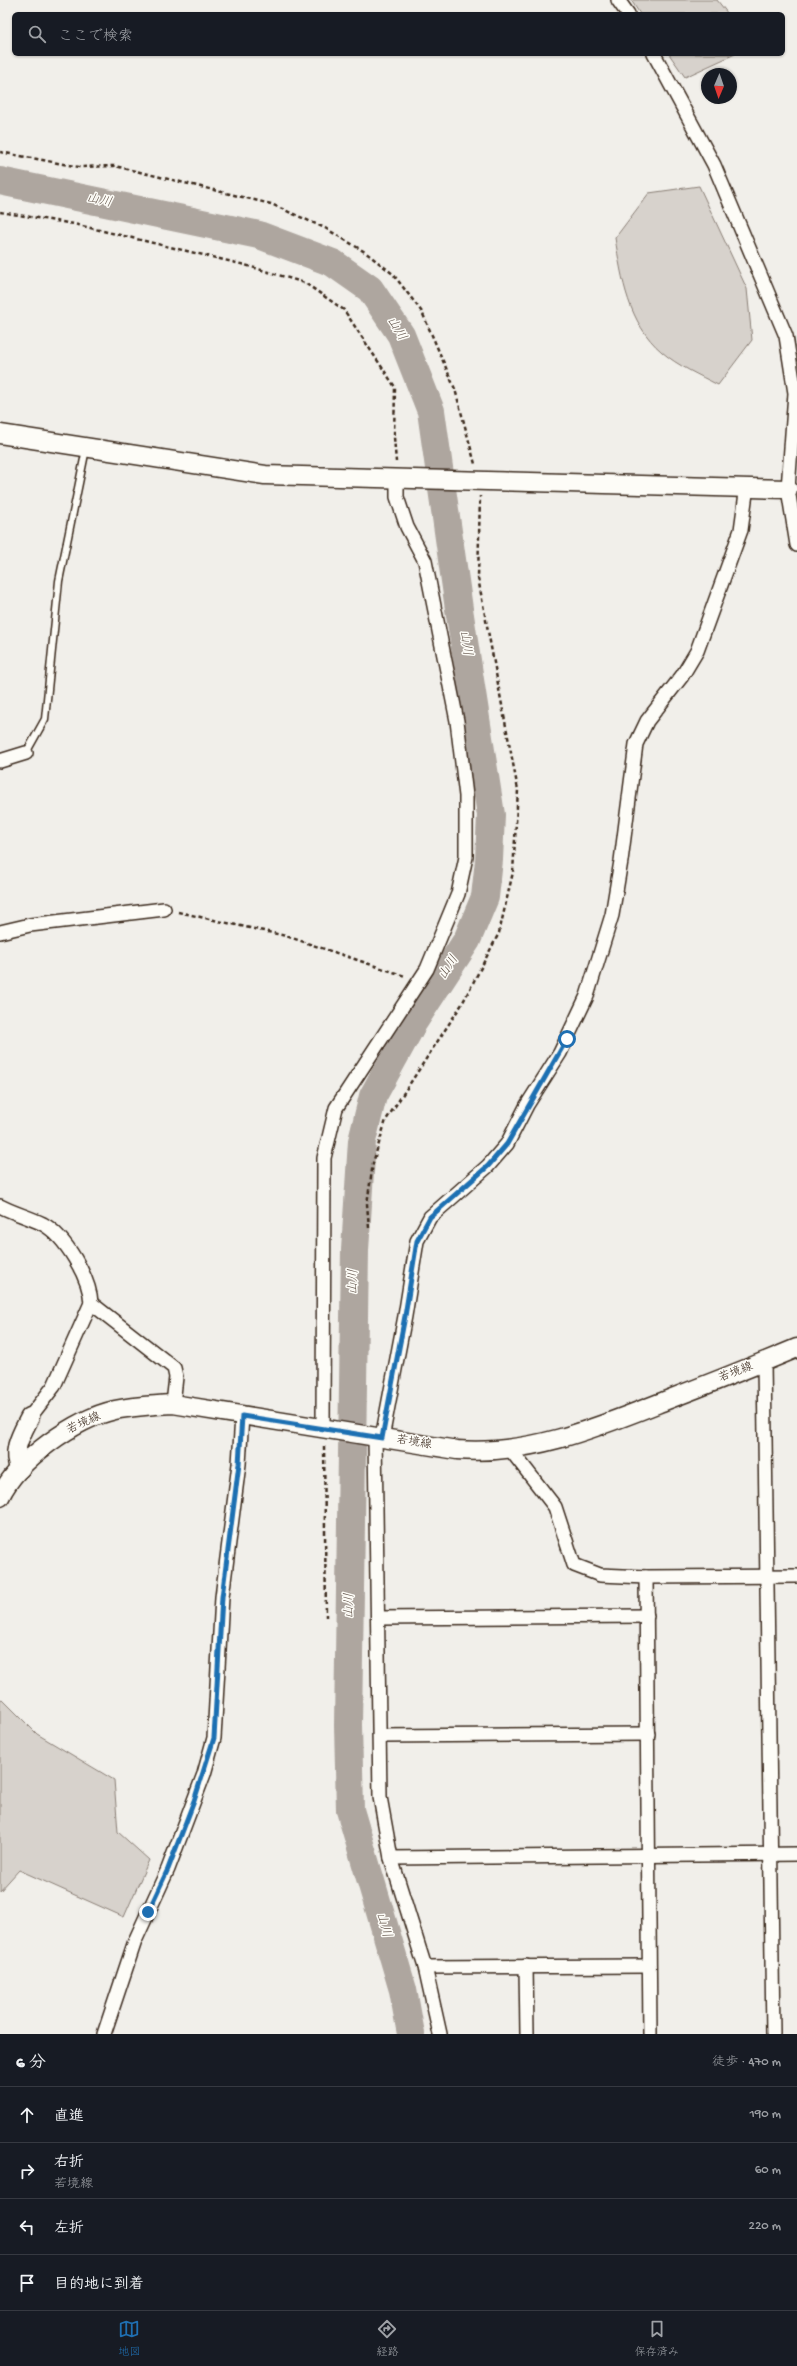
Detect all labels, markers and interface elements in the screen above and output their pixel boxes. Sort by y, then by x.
search box [12,12,785,56]
icon: search [26,23,48,45]
text: ここで検索 [58,28,133,46]
north arrow [701,68,737,104]
water label: 山川 [85,191,113,211]
water label: 山川 [383,314,409,344]
water label: 山川 [456,629,474,657]
water label: 山川 [436,953,462,983]
route start [558,1030,576,1048]
water label: 山川 [346,1269,362,1295]
street label: 若境線 [716,1359,755,1386]
street label: 若境線 [64,1409,103,1438]
street label: 若境線 [395,1432,433,1453]
water label: 山川 [342,1593,358,1619]
route end [139,1903,157,1921]
water label: 山川 [372,1910,394,1940]
text: 6 分 [16,2054,46,2074]
text: 徒歩 · 470 m [712,2055,781,2070]
icon: ahead [16,2104,38,2126]
text: 190 m [750,2107,781,2122]
text: 直進 [54,2108,84,2126]
text: 右折 [54,2154,84,2172]
icon: right [16,2160,38,2182]
text: 60 m [755,2163,781,2178]
text: 若境線 [54,2177,93,2192]
icon: left [16,2216,38,2238]
text: 220 m [749,2219,781,2234]
text: 左折 [54,2220,84,2238]
icon: arrive [16,2272,38,2294]
text: 目的地に到着 [54,2276,144,2294]
tab: 地図 [118,2318,140,2359]
tab: 経路 [376,2318,398,2359]
tab: 保存済み [635,2318,679,2359]

